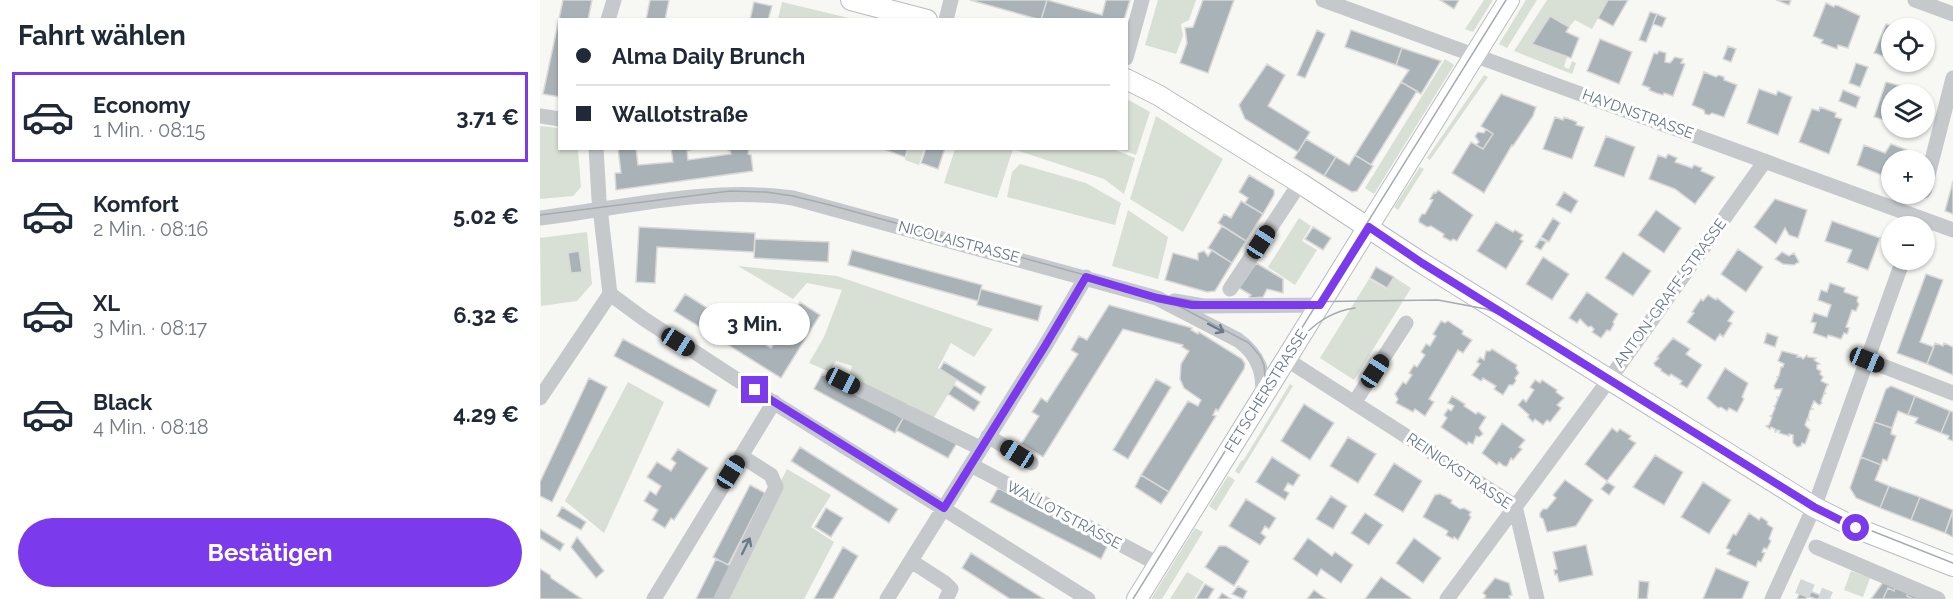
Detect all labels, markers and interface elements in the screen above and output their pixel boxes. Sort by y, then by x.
map controls [1881,18,1935,270]
button: locate [1881,18,1935,72]
text: Fahrt wählen [18,20,186,51]
text: Alma Daily Brunch [612,43,805,69]
button: layers [1881,84,1935,138]
street label: HAYDNSTRASSE [1580,85,1696,143]
icon: car [21,90,75,144]
text: Economy [93,92,191,118]
text: Wallotstraße [612,101,748,127]
text: 3.71 € [456,104,519,130]
text: 1 Min. · 08:15 [93,118,205,142]
button: + [1881,150,1935,204]
icon: car [21,189,75,243]
text: Komfort [93,191,179,217]
text: 5.02 € [453,203,519,229]
street label: ANTON-GRAFF-STRASSE [1610,215,1730,371]
button: − [1881,216,1935,270]
text: 2 Min. · 08:16 [93,217,208,241]
street label: NICOLAISTRASSE [896,217,1022,267]
car [1244,222,1278,262]
icon: car [21,288,75,342]
text: XL [93,290,120,316]
text: 6.32 € [453,302,519,328]
callout: 3 Min. [700,303,810,345]
text: 3 Min. [727,312,782,336]
text: 3 Min. · 08:17 [93,316,207,340]
one-way arrow [1207,322,1224,334]
car [658,325,698,359]
street label: FETSCHERSTRASSE [1221,326,1311,456]
car [1847,345,1887,375]
car [1358,351,1392,391]
car [823,365,863,397]
route end [741,376,768,403]
icon: car [21,387,75,441]
text: Black [93,389,152,415]
text: 4.29 € [453,401,519,427]
text: 4 Min. · 08:18 [93,415,209,439]
street label: REINICKSTRASSE [1403,429,1515,513]
car [997,437,1037,471]
car [714,452,748,492]
street label: WALLOTSTRASSE [1004,477,1124,553]
route start [1842,514,1869,541]
button: Bestätigen [18,518,522,587]
one-way arrow [741,538,753,556]

